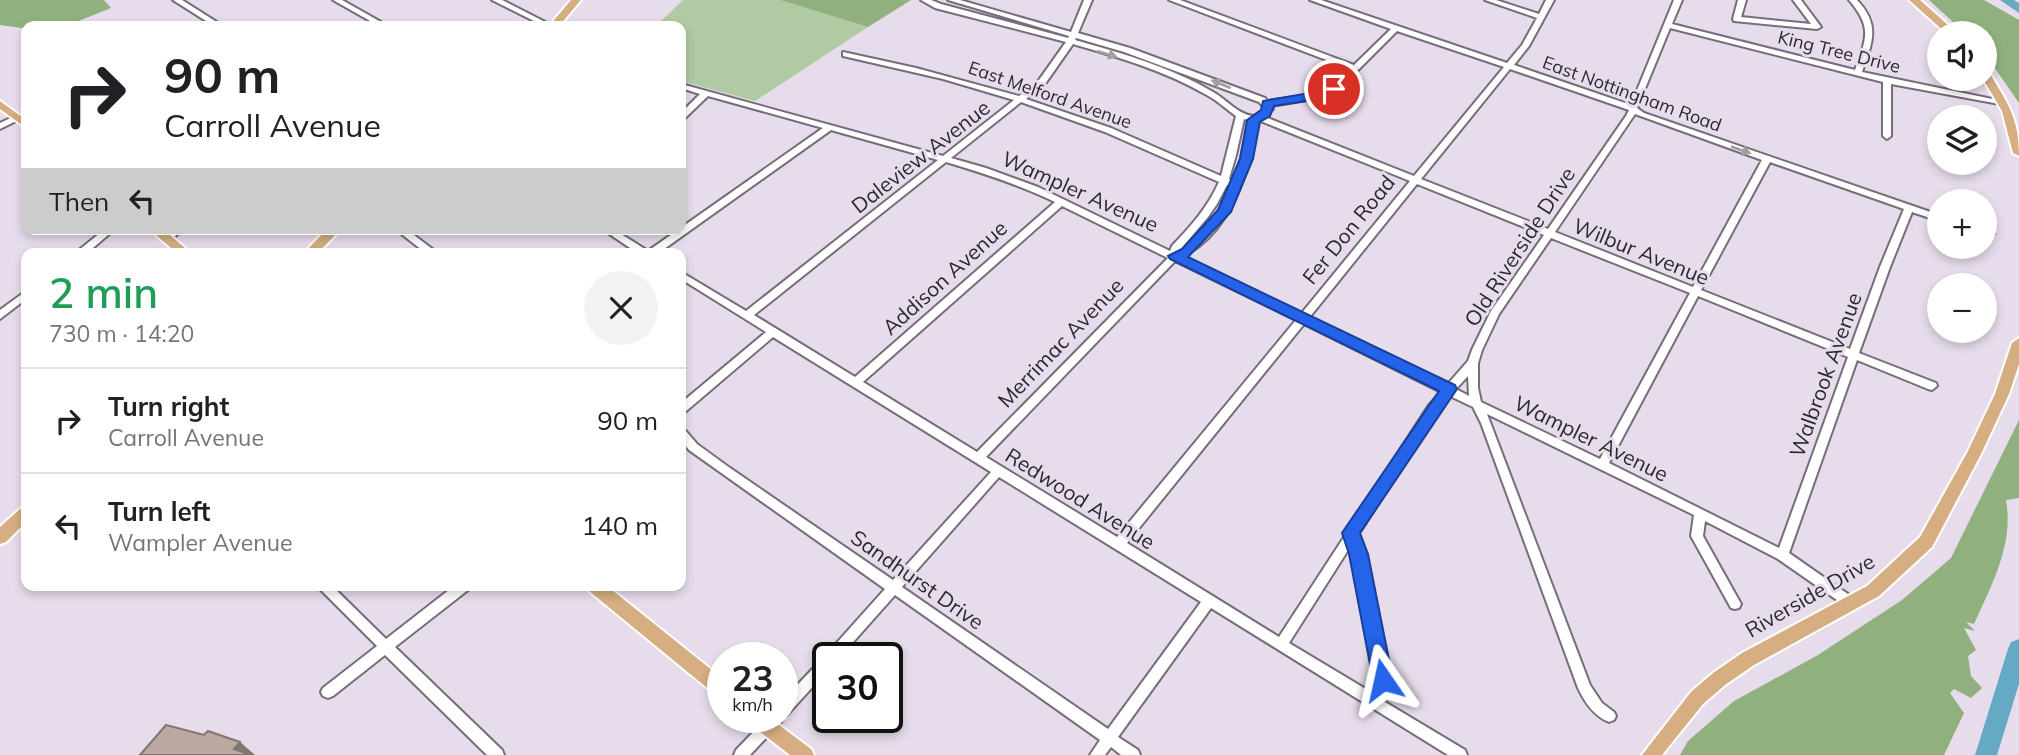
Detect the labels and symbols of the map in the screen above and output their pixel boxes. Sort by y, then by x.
street label: King Tree Drive [1775,25,1903,78]
one-way arrow [1096,49,1118,60]
street label: East Nottingham Road [1540,50,1725,137]
street label: East Melford Avenue [965,56,1135,133]
pin [1304,59,1364,119]
one-way arrow [1210,78,1231,89]
street label: Daleview Avenue [846,94,995,218]
street label: Wampler Avenue [998,145,1163,237]
one-way arrow [1730,145,1751,156]
street label: Old Riverside Drive [1458,162,1580,331]
street label: Fer Don Road [1296,170,1400,289]
street label: Wilbur Avenue [1570,212,1713,290]
street label: Addison Avenue [877,214,1012,340]
street label: Merrimac Avenue [992,272,1129,412]
street label: Walbrook Avenue [1783,289,1867,461]
street label: Wampler Avenue [1510,389,1673,487]
street label: Redwood Avenue [1001,442,1160,555]
street label: Sandhurst Drive [846,524,989,635]
street label: Riverside Drive [1740,548,1879,643]
speed limit sign: 30 [812,642,903,733]
position arrow [1346,643,1420,717]

